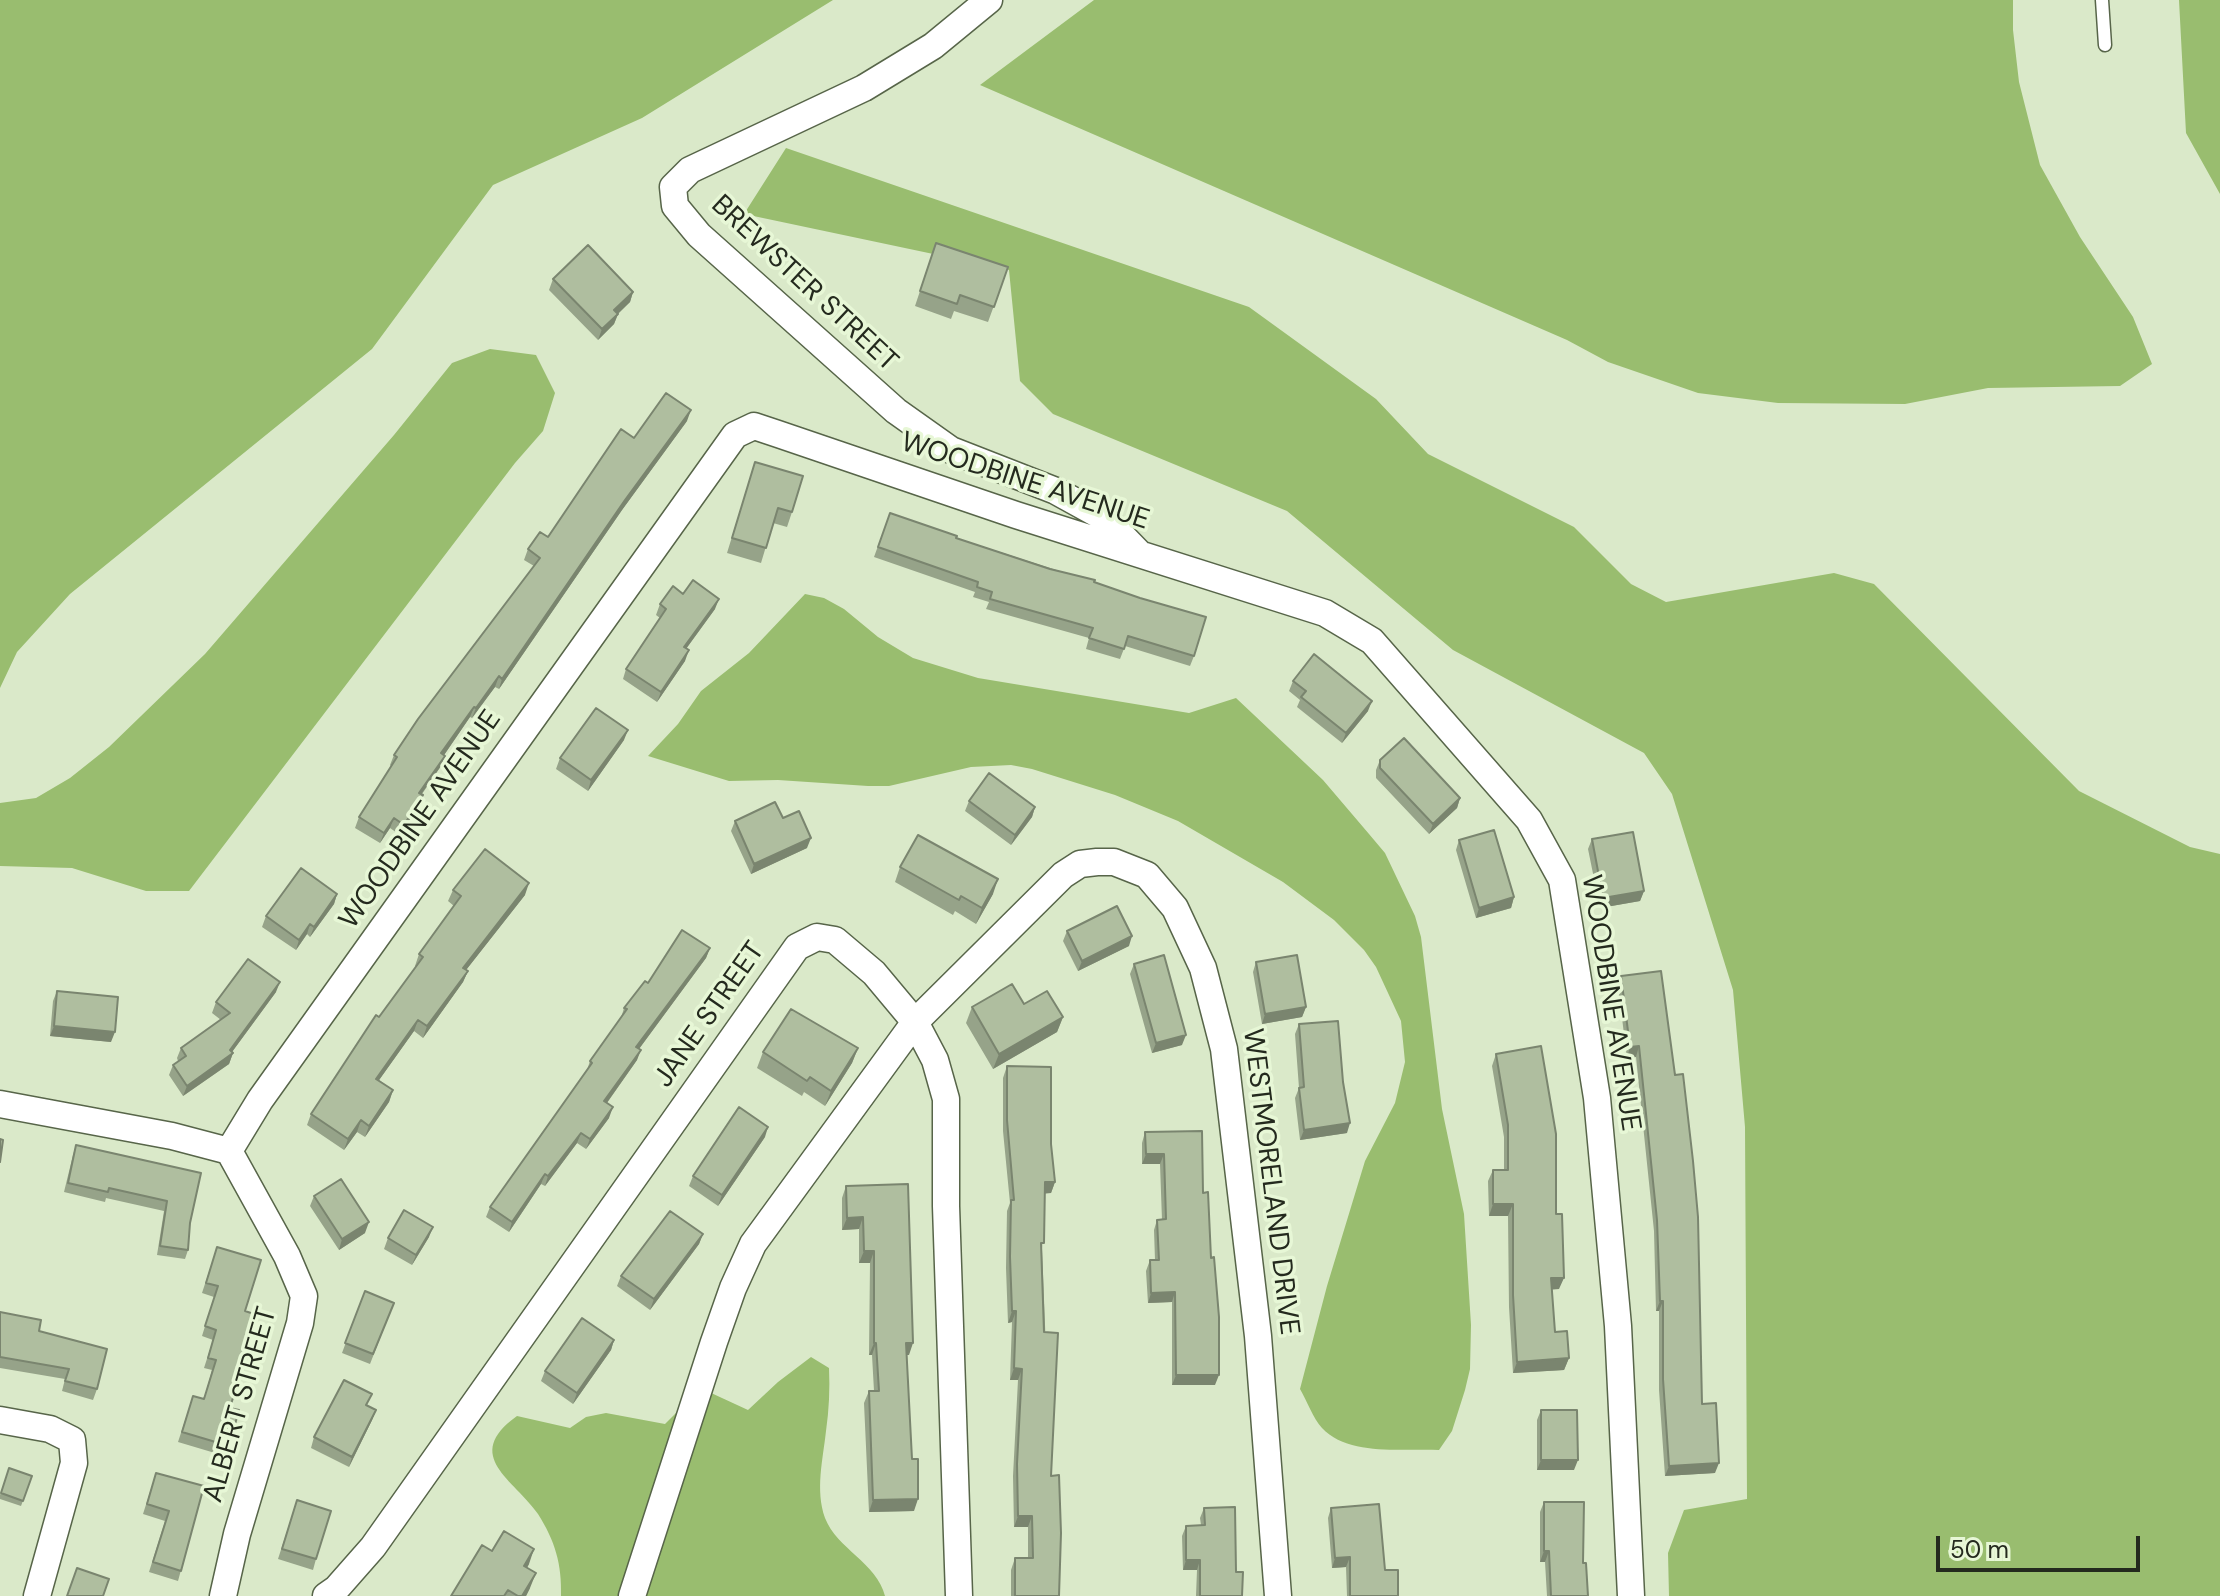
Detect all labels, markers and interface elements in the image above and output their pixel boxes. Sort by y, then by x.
street label: BREWSTER STREET [704,189,904,379]
street label: WOODBINE AVENUE [897,426,1153,538]
street label: WOODBINE AVENUE [333,704,509,936]
street label: WOODBINE AVENUE [1573,872,1647,1134]
street label: JANE STREET [648,936,772,1094]
street label: WESTMORELAND DRIVE [1235,1027,1305,1337]
street label: ALBERT STREET [197,1304,285,1506]
scale bar [1940,1520,2144,1570]
text: 50 m [1950,1534,2009,1565]

